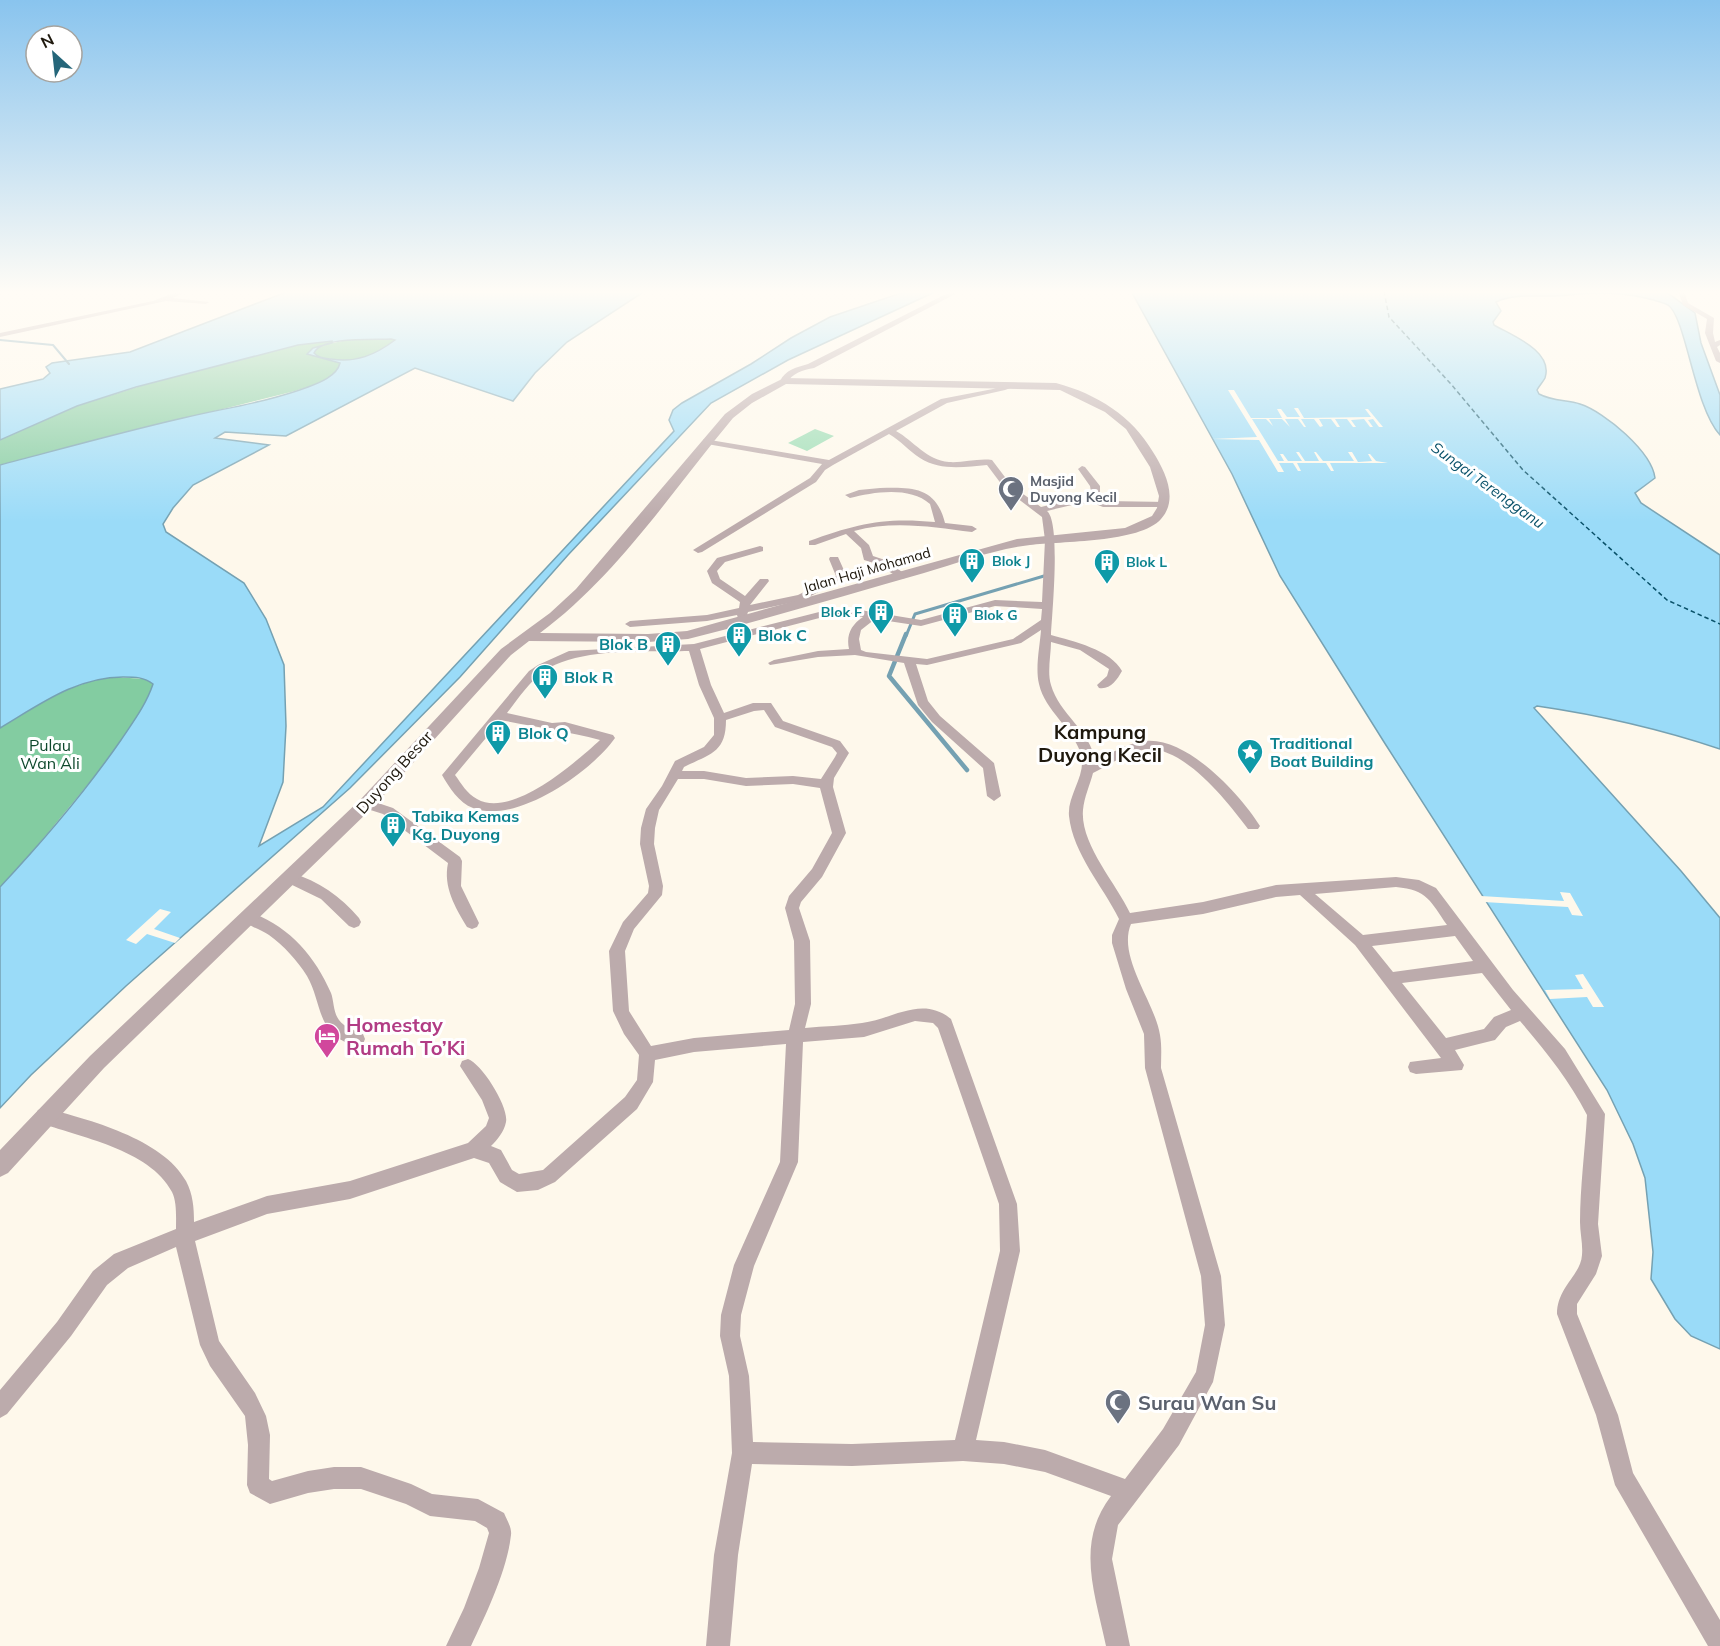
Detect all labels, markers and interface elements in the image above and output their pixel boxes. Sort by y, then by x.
north arrow [24,24,84,84]
text: N [37,29,57,52]
water label: Sungai Terengganu [1428,438,1549,533]
place label: Masjid Duyong Kecil [1030,472,1117,506]
mosque icon: Masjid Duyong Kecil [996,474,1026,512]
street label: Jalan Haji Mohamad [801,543,933,597]
building icon: Blok J [957,546,987,584]
building icon: Blok L [1092,547,1122,585]
place label: Blok J [992,552,1030,570]
place label: Blok L [1126,553,1167,571]
building icon: Blok F [866,597,896,635]
building icon: Blok G [940,600,970,638]
place label: Blok F [821,603,862,621]
place label: Blok G [974,606,1018,624]
building icon: Blok C [724,620,754,658]
place label: Blok C [758,625,807,645]
building icon: Blok B [653,629,683,667]
place label: Blok B [599,634,648,654]
building icon: Blok R [530,662,560,700]
place label: Blok R [564,667,613,687]
building icon: Blok Q [483,718,513,756]
district label: Kampung Duyong Kecil [1038,719,1162,767]
place label: Blok Q [518,723,569,743]
street label: Duyong Besar [351,726,437,818]
place label: Traditional Boat Building [1270,733,1374,771]
park label: Pulau Wan Ali [20,735,80,773]
place icon: Traditional Boat Building [1235,737,1265,775]
place label: Tabika Kemas Kg. Duyong [412,806,519,844]
building icon: Tabika Kemas Kg. Duyong [378,810,408,848]
place label: Homestay Rumah To’Ki [346,1012,465,1060]
hotel icon: Homestay Rumah To’Ki [312,1021,342,1059]
mosque icon: Surau Wan Su [1103,1387,1133,1425]
place label: Surau Wan Su [1138,1390,1276,1415]

